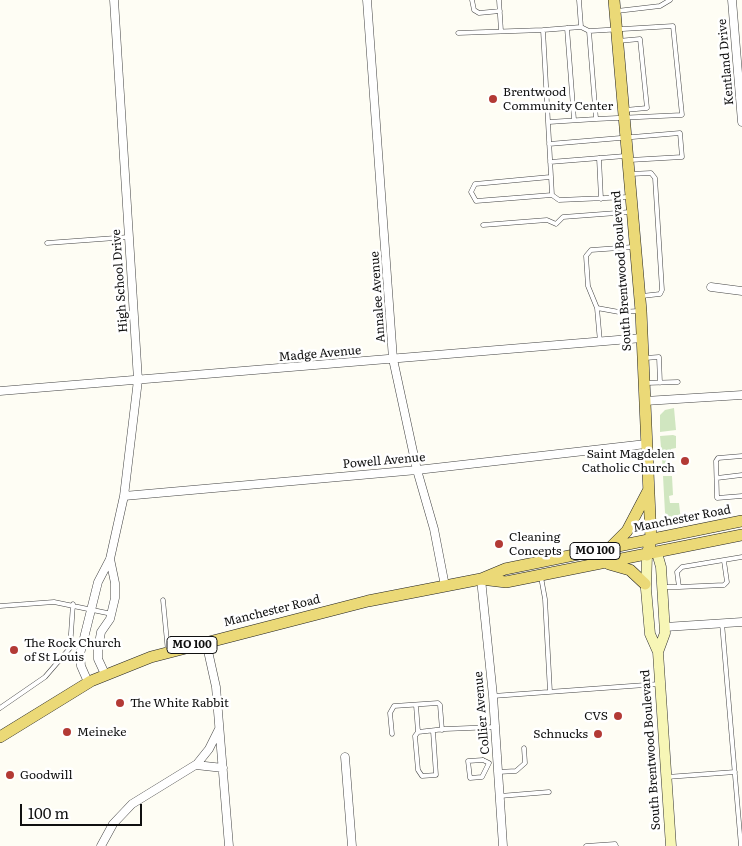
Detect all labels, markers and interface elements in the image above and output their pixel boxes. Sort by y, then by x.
street label: Kentland Drive [715,18,737,106]
place label: Brentwood Community Center [503,85,613,113]
marker: Brentwood Community Center [487,93,499,105]
street label: South Brentwood Boulevard [609,190,635,352]
street label: High School Drive [109,229,131,333]
street label: Annalee Avenue [368,251,388,343]
street label: Madge Avenue [278,343,362,365]
place label: Saint Magdelen Catholic Church [582,447,675,475]
street label: Powell Avenue [342,450,426,472]
marker: Saint Magdelen Catholic Church [679,455,691,467]
street label: Manchester Road [632,502,732,536]
place label: Cleaning Concepts [509,530,561,558]
marker: Cleaning Concepts [493,538,505,550]
road number: MO 100 [570,542,620,560]
street label: Manchester Road [222,592,322,630]
place label: The Rock Church of St Louis [24,636,121,664]
road number: MO 100 [167,636,217,654]
marker: The Rock Church of St Louis [8,644,20,656]
street label: South Brentwood Boulevard [638,669,664,831]
street label: Collier Avenue [471,671,493,755]
place label: The White Rabbit [130,696,229,710]
marker: The White Rabbit [114,697,126,709]
place label: CVS [584,709,608,723]
marker: CVS [612,710,624,722]
place label: Meineke [77,725,126,739]
marker: Meineke [61,726,73,738]
place label: Schnucks [533,727,588,741]
marker: Schnucks [592,728,604,740]
place label: Goodwill [20,768,73,782]
marker: Goodwill [4,769,16,781]
scale bar [22,794,145,826]
text: 100 m [28,801,69,824]

